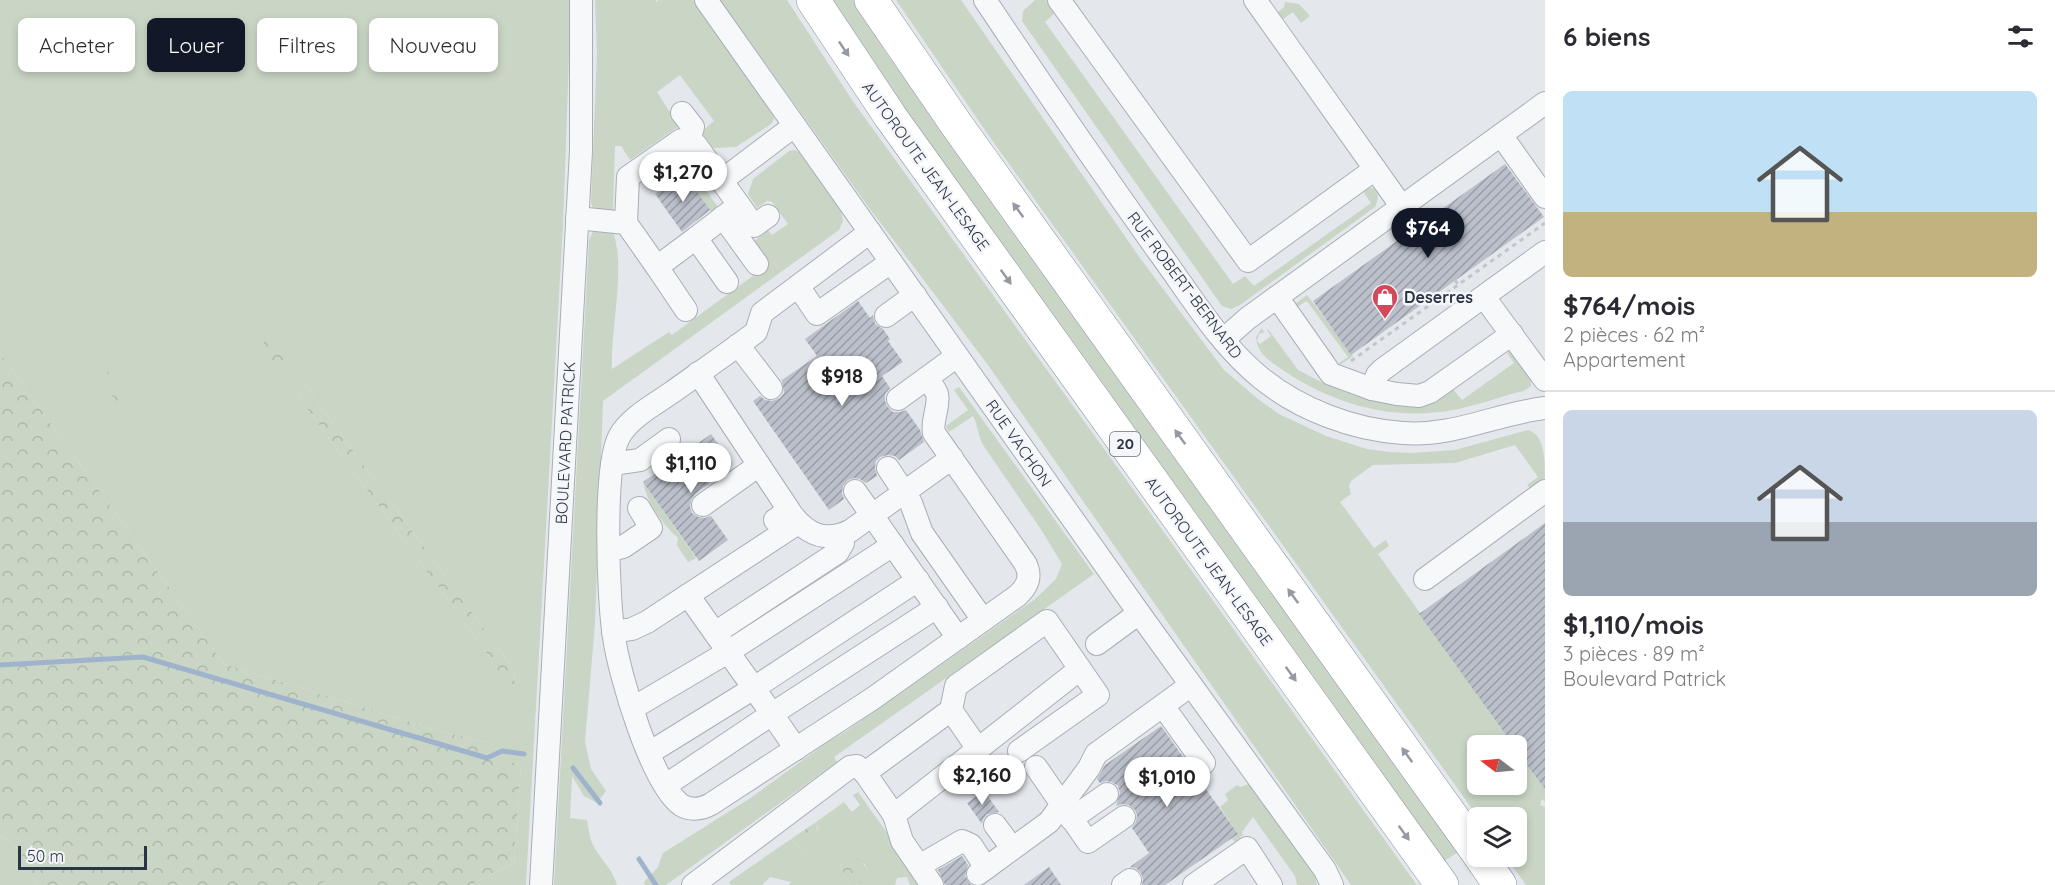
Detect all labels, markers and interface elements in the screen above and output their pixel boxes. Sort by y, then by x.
chip: Acheter [18,18,135,72]
chip: Louer [147,18,245,72]
chip: Filtres [257,18,357,72]
chip: Nouveau [369,18,498,72]
text: 6 biens [1563,20,1651,53]
icon: filters [2004,20,2037,53]
one-way arrow [838,41,850,57]
street label: AUTOROUTE JEAN-LESAGE [858,78,994,254]
icon: home [1746,130,1854,238]
pin: $1,270 [634,152,732,203]
text: $1,270 [653,159,713,184]
one-way arrow [1012,203,1024,219]
street label: RUE ROBERT-BERNARD [1123,208,1247,362]
pin: $764 [1392,208,1464,259]
text: $764 [1405,215,1451,240]
one-way arrow [1000,268,1012,284]
shop icon: Deserres [1370,282,1400,320]
place label: Deserres [1404,287,1473,307]
text: $764/mois [1563,289,1695,322]
text: 2 pièces · 62 m² [1563,322,1705,347]
text: Appartement [1563,347,1686,372]
pin: $918 [806,356,878,407]
street label: BOULEVARD PATRICK [551,361,579,525]
text: $918 [821,363,863,388]
street label: RUE VACHON [982,396,1056,490]
one-way arrow [1174,430,1186,446]
road number: 20 [1110,432,1140,456]
pin: $1,110 [642,443,740,494]
icon: home [1746,449,1854,557]
text: $1,110 [665,450,717,475]
street label: AUTOROUTE JEAN-LESAGE [1141,473,1277,649]
one-way arrow [1288,588,1300,603]
text: $1,110/mois [1563,608,1704,641]
text: 3 pièces · 89 m² [1563,641,1705,666]
text: Boulevard Patrick [1563,666,1726,691]
one-way arrow [1284,667,1296,682]
north arrow [1467,735,1527,795]
map controls [1467,735,1527,867]
one-way arrow [1401,747,1413,763]
pin: $2,160 [933,755,1031,806]
pin: $1,010 [1118,757,1216,808]
text: $2,160 [953,762,1011,787]
text: $1,010 [1138,764,1196,789]
button: layers [1467,807,1527,867]
one-way arrow [1398,825,1410,840]
scale bar [18,843,147,870]
text: 50 m [27,846,64,866]

